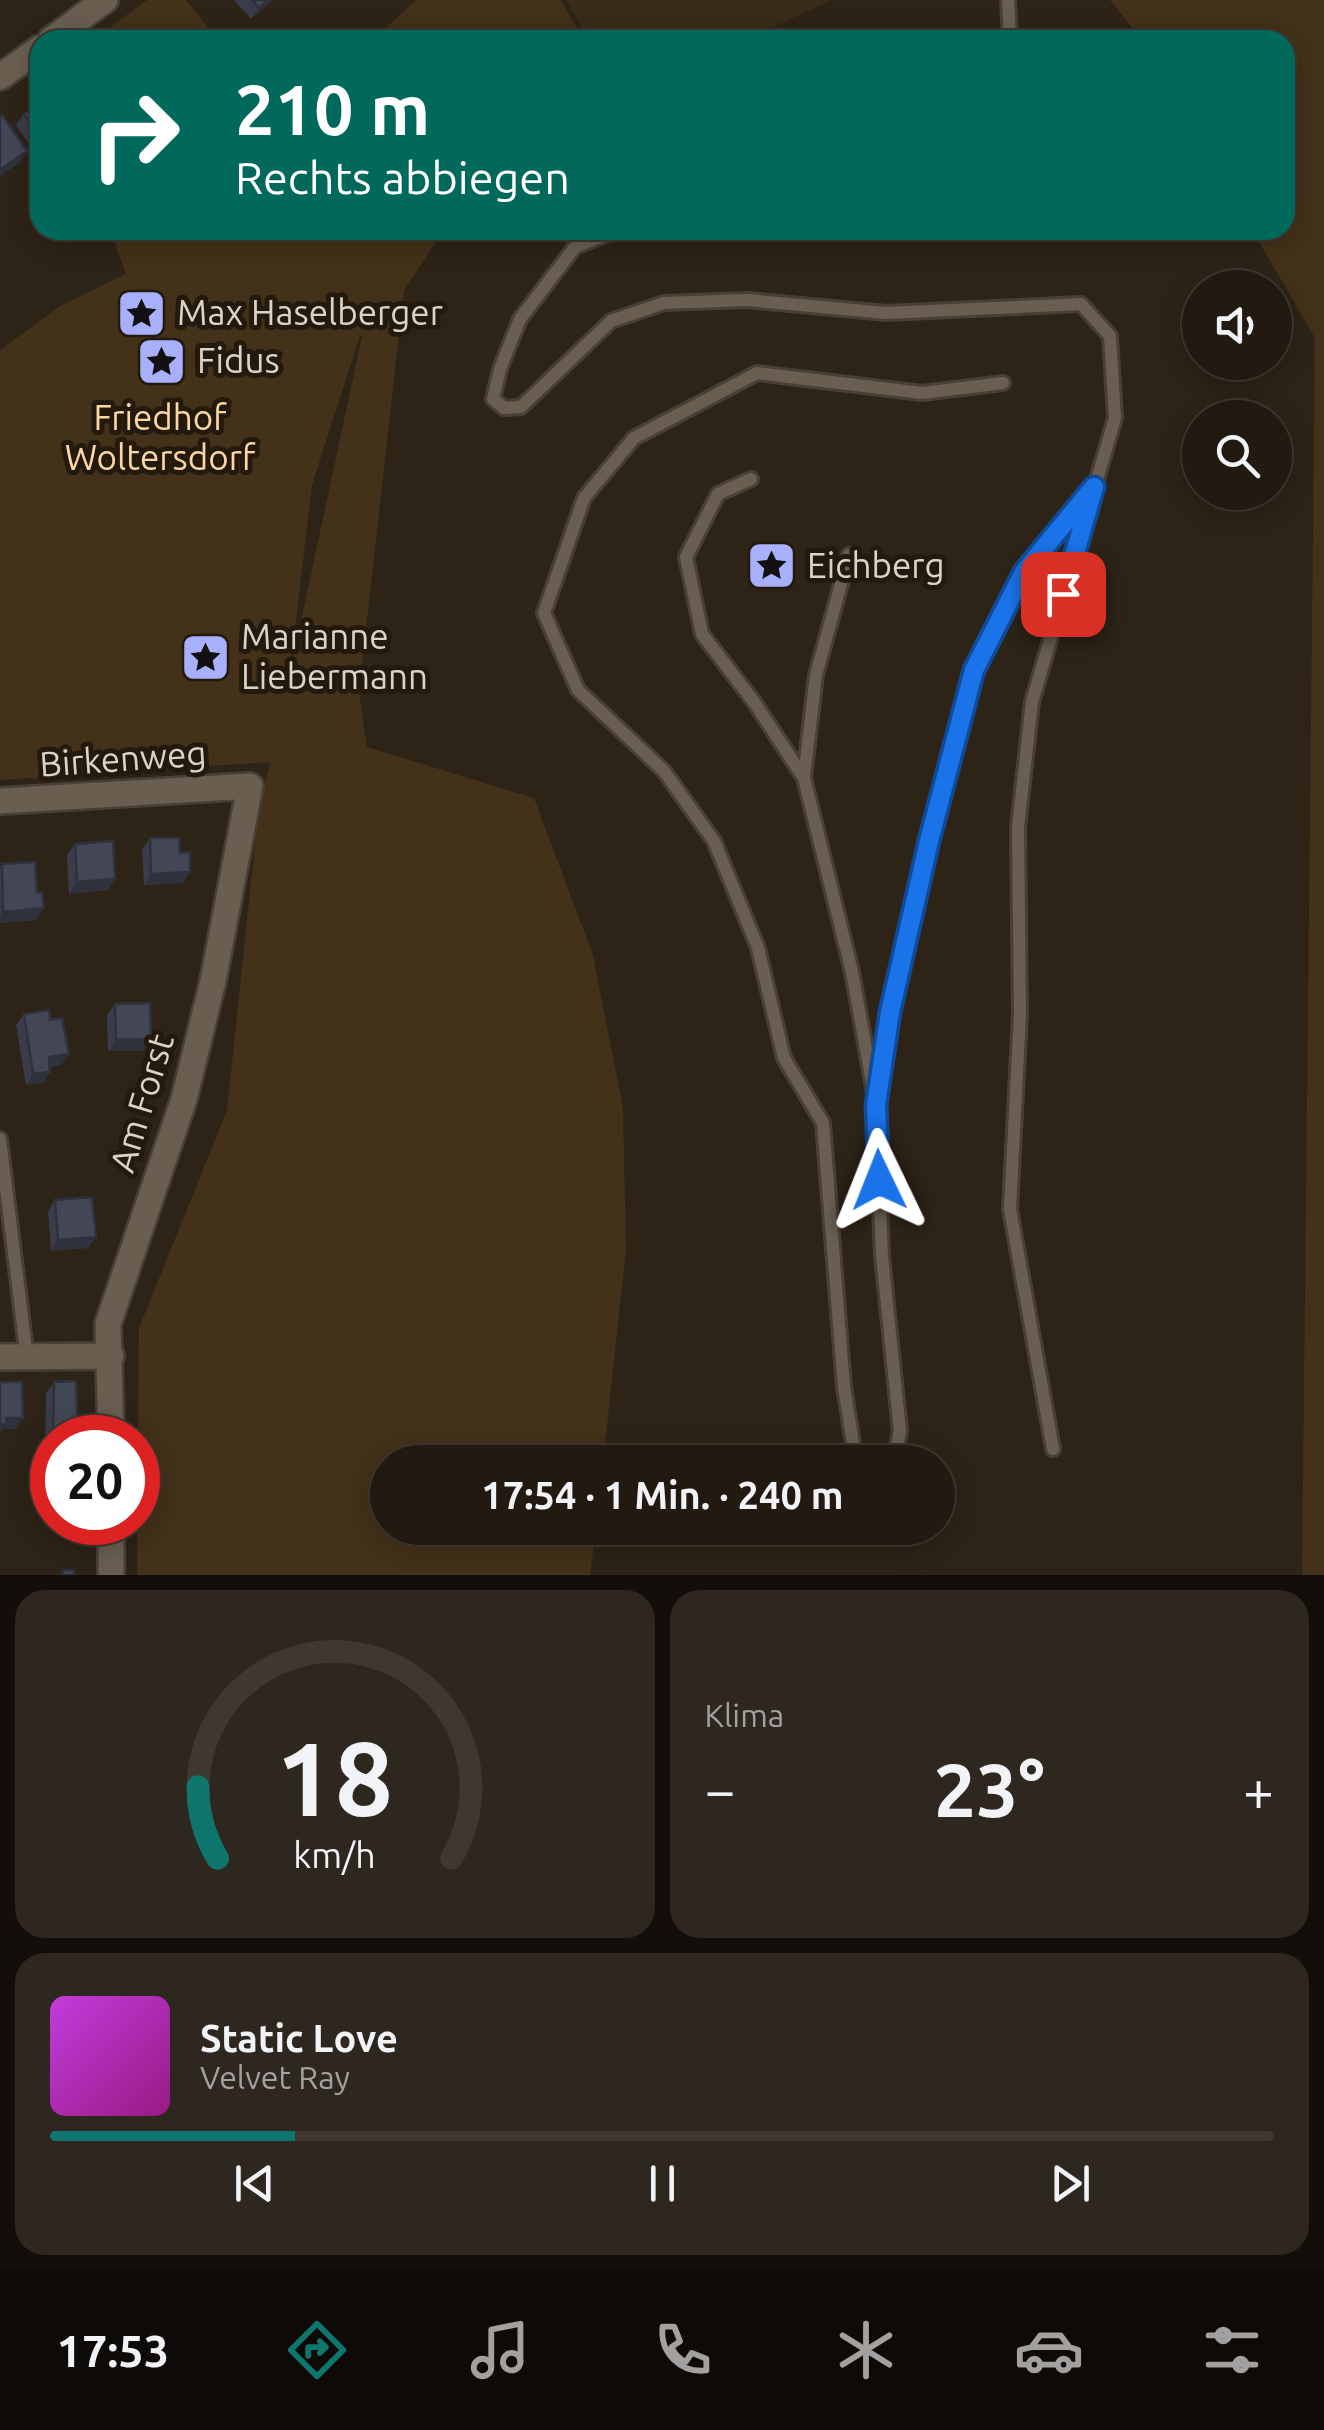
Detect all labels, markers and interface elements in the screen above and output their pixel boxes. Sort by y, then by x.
icon: right [70,70,200,200]
text: 210 m [235,70,430,148]
text: Rechts abbiegen [235,152,570,203]
map controls [1182,270,1292,510]
button: sound [1182,270,1292,380]
place icon: Max Haselberger [116,287,168,339]
place label: Max Haselberger [177,292,443,332]
place icon: Fidus [136,335,188,387]
place label: Fidus [197,340,280,380]
park label: Friedhof Woltersdorf [65,397,256,477]
button: search [1182,400,1292,510]
place icon: Eichberg [746,540,798,592]
place label: Eichberg [807,545,945,585]
pin [1021,552,1106,637]
icon: arrive [1036,567,1091,622]
place label: Marianne Liebermann [241,616,428,696]
place icon: Marianne Liebermann [180,631,232,683]
street label: Birkenweg [38,732,208,784]
street label: Am Forst [101,1029,181,1176]
position arrow [827,1128,931,1232]
speed limit sign: 20 [30,1415,160,1545]
text: 17:54 · 1 Min. · 240 m [481,1474,844,1516]
text: Klima [705,1697,784,1733]
text: 18 [276,1719,393,1836]
text: 23° [934,1747,1045,1831]
text: − [705,1759,736,1820]
text: + [1243,1759,1274,1820]
text: km/h [293,1835,376,1875]
text: Static Love [200,2017,398,2059]
text: Velvet Ray [200,2059,350,2095]
icon: previous [227,2156,282,2211]
icon: pause [635,2156,690,2211]
icon: next [1043,2156,1098,2211]
icon: directions [282,2315,352,2385]
icon: music [465,2315,535,2385]
icon: phone [648,2315,718,2385]
icon: climate [831,2315,901,2385]
icon: car [1014,2315,1084,2385]
icon: filters [1197,2315,1267,2385]
text: 17:53 [57,2325,169,2376]

